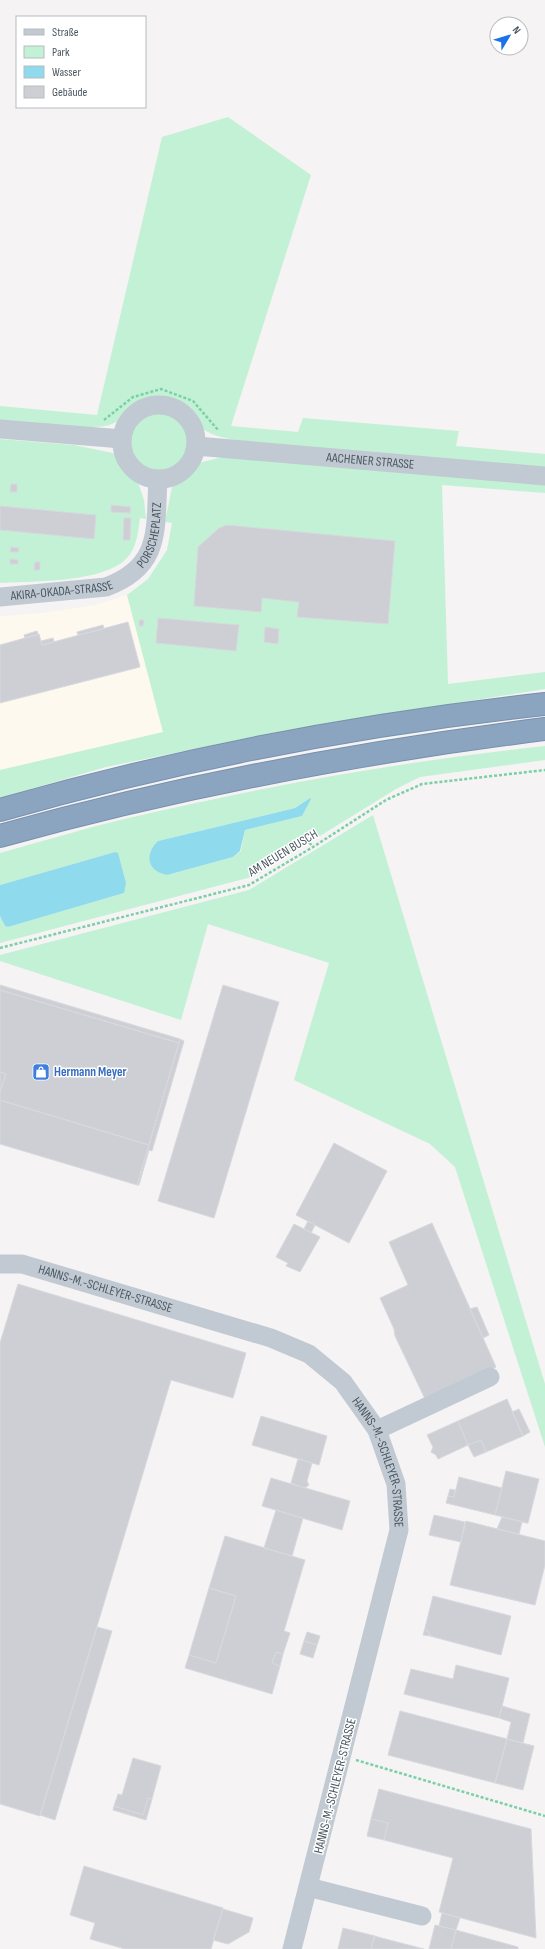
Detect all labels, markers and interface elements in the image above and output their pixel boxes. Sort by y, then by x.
legend [16,16,146,108]
north arrow [489,16,529,56]
text: N [510,24,523,37]
text: Straße [52,25,79,40]
text: Park [52,45,70,60]
text: Wasser [52,65,81,80]
text: Gebäude [52,85,87,100]
street label: AACHENER STRASSE [325,449,415,473]
street label: PORSCHEPLATZ [133,502,165,572]
street label: AKIRA-OKADA-STRASSE [9,577,116,604]
street label: AM NEUEN BUSCH [244,826,321,881]
shop icon: Hermann Meyer [31,1062,51,1082]
place label: Hermann Meyer [54,1064,127,1080]
street label: HANNS-M.-SCHLEYER-STRASSE [36,1261,174,1316]
street label: HANNS-M.-SCHLEYER-STRASSE [348,1394,407,1528]
street label: HANNS-M.-SCHLEYER-STRASSE [310,1717,360,1855]

